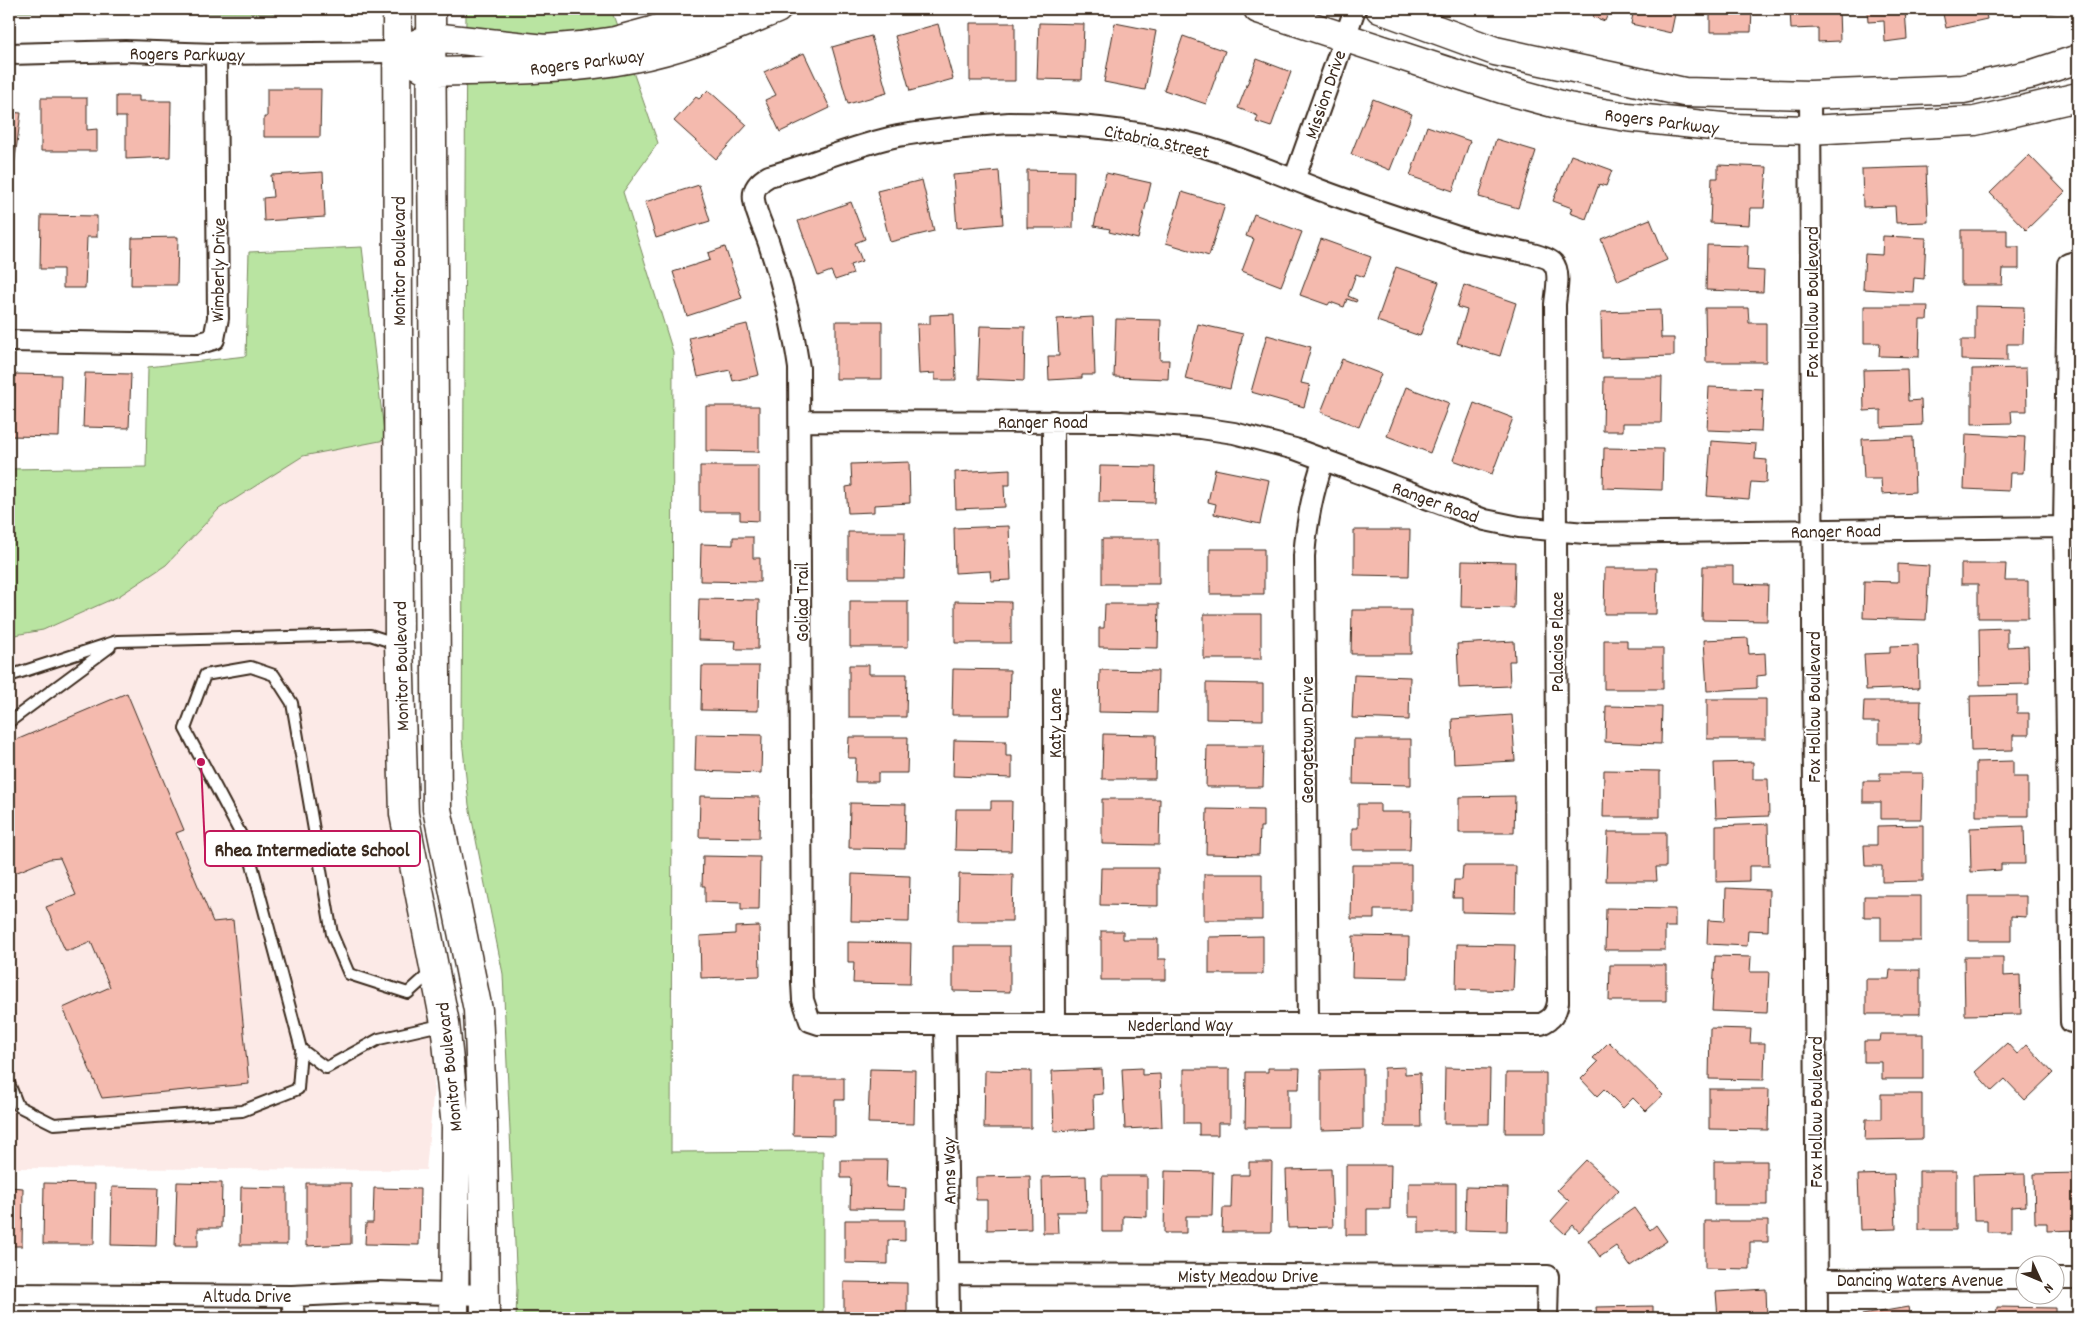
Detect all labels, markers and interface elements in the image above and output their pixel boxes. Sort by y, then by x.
street label: Rogers Parkway [129,42,245,71]
street label: Rogers Parkway [529,44,646,85]
street label: Mission Drive [1300,47,1355,143]
street label: Rogers Parkway [1603,103,1721,144]
street label: Citabria Street [1101,119,1211,168]
street label: Monitor Boulevard [388,196,415,326]
street label: Wimberly Drive [206,218,235,322]
street label: Fox Hollow Boulevard [1801,226,1828,378]
street label: Ranger Road [998,411,1088,438]
street label: Ranger Road [1388,476,1482,532]
street label: Ranger Road [1791,519,1882,548]
street label: Goliad Trail [791,562,818,642]
street label: Palacios Place [1546,592,1573,692]
street label: Monitor Boulevard [389,601,418,731]
street label: Fox Hollow Boulevard [1803,631,1830,783]
street label: Georgetown Drive [1296,676,1323,804]
street label: Katy Lane [1044,688,1071,758]
callout: Rhea Intermediate School [205,831,420,866]
text: Rhea Intermediate School [215,838,410,866]
street label: Monitor Boulevard [431,1001,472,1133]
street label: Nederland Way [1127,1014,1233,1041]
street label: Fox Hollow Boulevard [1805,1036,1832,1188]
street label: Anns Way [937,1137,966,1205]
north arrow [2014,1254,2064,1304]
street label: Misty Meadow Drive [1178,1265,1318,1292]
street label: Dancing Waters Avenue [1837,1269,2003,1296]
text: N [2038,1278,2058,1297]
street label: Altuda Drive [203,1285,291,1312]

